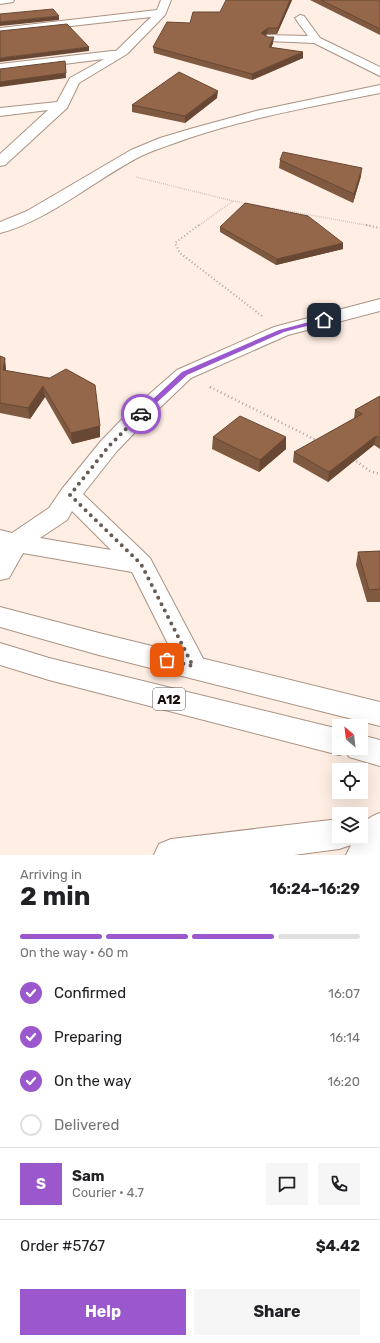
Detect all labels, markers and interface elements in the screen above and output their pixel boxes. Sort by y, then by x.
pin [307,303,341,337]
icon: home [313,309,335,331]
courier [121,394,161,434]
icon: car [130,403,152,425]
pin [150,643,184,677]
icon: bag [156,649,178,671]
road number: A12 [153,688,185,710]
north arrow [332,719,368,755]
map controls [332,719,368,843]
button: locate [332,763,368,799]
button: layers [332,807,368,843]
text: Arriving in [20,867,82,882]
text: 16:24–16:29 [269,880,360,898]
text: 2 min [20,881,90,912]
text: On the way · 60 m [20,945,128,960]
icon: check [20,982,42,1004]
text: Confirmed [54,984,126,1002]
text: 16:07 [328,986,360,1001]
icon: check [20,1026,42,1048]
text: Preparing [54,1028,122,1046]
text: 16:14 [330,1030,360,1045]
icon: check [20,1070,42,1092]
text: On the way [54,1072,132,1090]
text: 16:20 [327,1074,360,1089]
text: Delivered [54,1116,119,1134]
button: chat [266,1163,308,1205]
button: phone [318,1163,360,1205]
text: Sam [72,1167,105,1185]
text: S [36,1175,46,1193]
text: Courier · 4.7 [72,1185,144,1200]
text: Order #5767 [20,1237,105,1255]
text: $4.42 [316,1237,360,1255]
button: Help [20,1289,186,1335]
button: Share [194,1289,360,1335]

